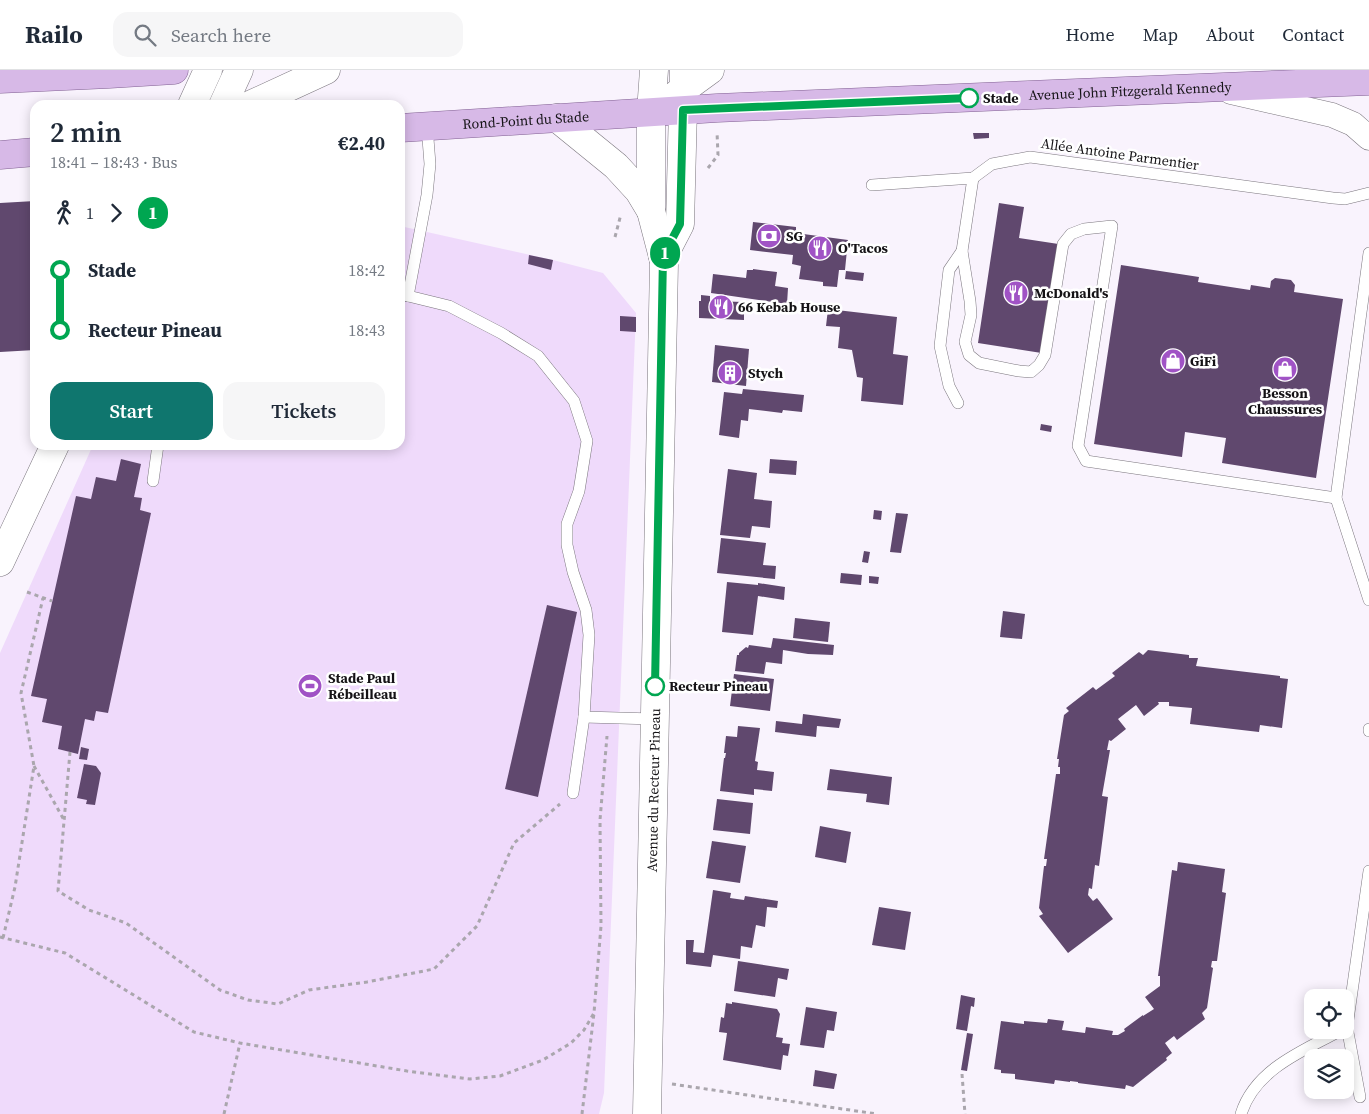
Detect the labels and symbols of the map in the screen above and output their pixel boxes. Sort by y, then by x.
street label: Avenue John Fitzgerald Kennedy [1028,77,1233,105]
marker: Stade [959,88,979,108]
place label: Stade [983,88,1019,108]
street label: Rond-Point du Stade [462,106,590,134]
street label: Allée Antoine Parmentier [1040,133,1200,175]
bank icon: SG [756,223,782,249]
place label: SG [786,226,804,246]
restaurant icon: O'Tacos [807,235,833,261]
line badge: 1 [649,237,681,269]
place label: O'Tacos [838,238,889,258]
restaurant icon: McDonald's [1003,280,1029,306]
place label: McDonald's [1034,283,1109,303]
restaurant icon: 66 Kebab House [708,294,734,320]
place label: 66 Kebab House [738,297,840,317]
shop icon: GiFi [1160,348,1186,374]
place label: GiFi [1190,351,1217,371]
shop icon: Besson Chaussures [1272,356,1298,382]
building icon: Stych [717,360,743,386]
place label: Stych [748,363,783,383]
place label: Besson Chaussures [1248,383,1323,419]
place label: Stade Paul Rébeilleau [328,668,397,704]
sports icon: Stade Paul Rébeilleau [297,673,323,699]
marker: Recteur Pineau [645,676,665,696]
place label: Recteur Pineau [669,676,768,696]
street label: Avenue du Recteur Pineau [642,708,665,872]

